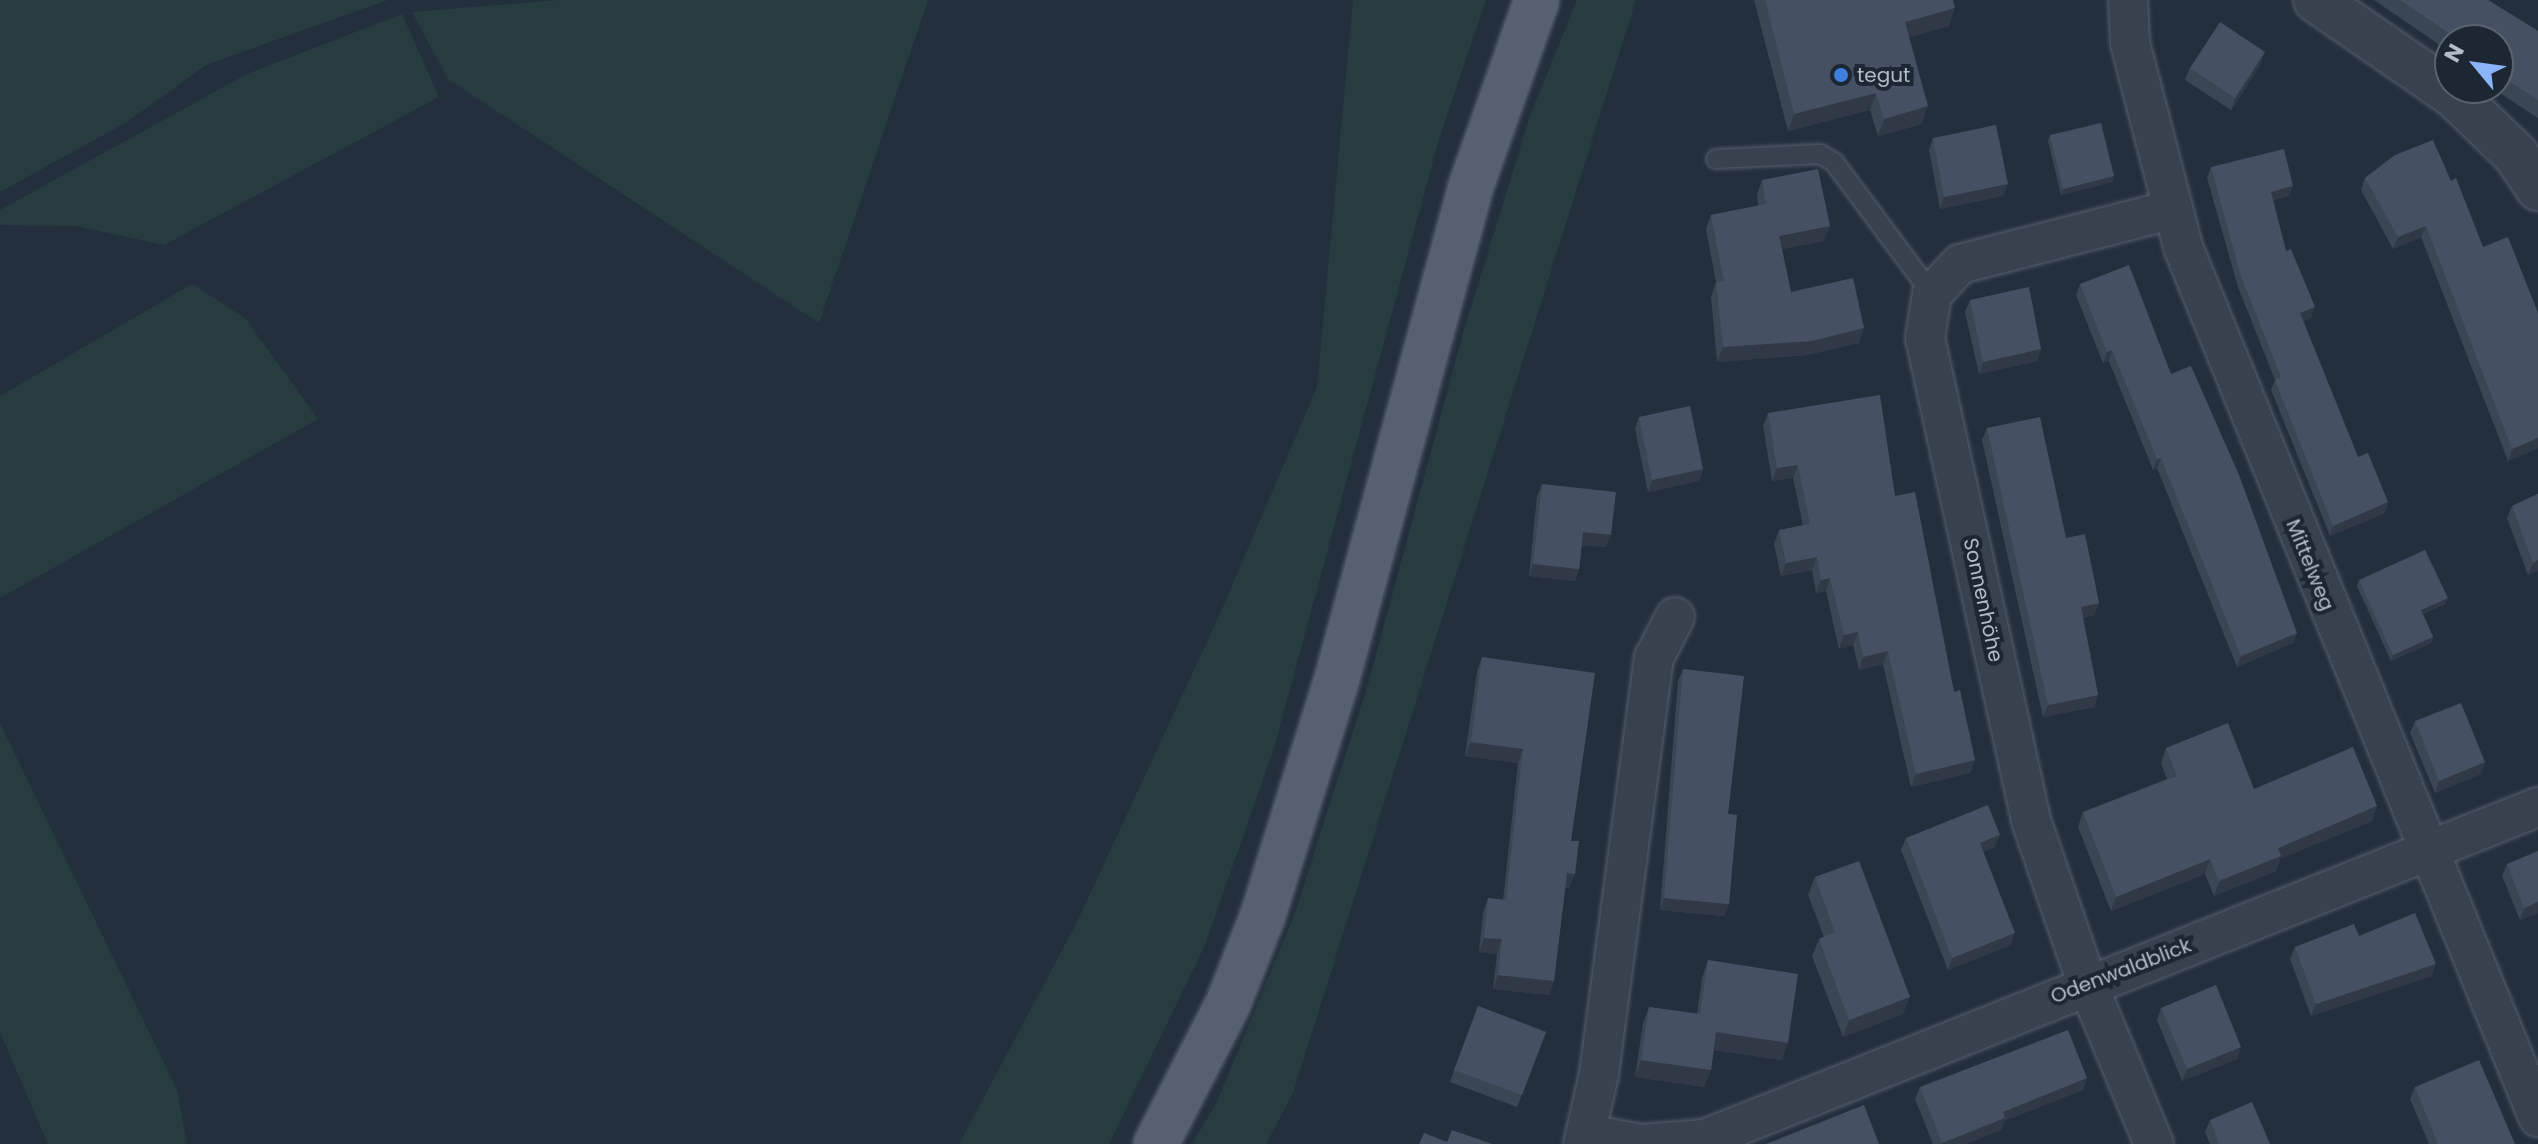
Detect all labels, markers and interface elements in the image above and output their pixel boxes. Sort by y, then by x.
north arrow [2434,24,2514,104]
text: N [2437,38,2472,68]
place label: tegut [1857,63,1910,87]
marker: tegut [1832,66,1850,84]
street label: Mittelweg [2281,516,2339,614]
street label: Sonnenhöhe [1958,536,2008,664]
street label: Odenwaldblick [2047,933,2195,1009]

